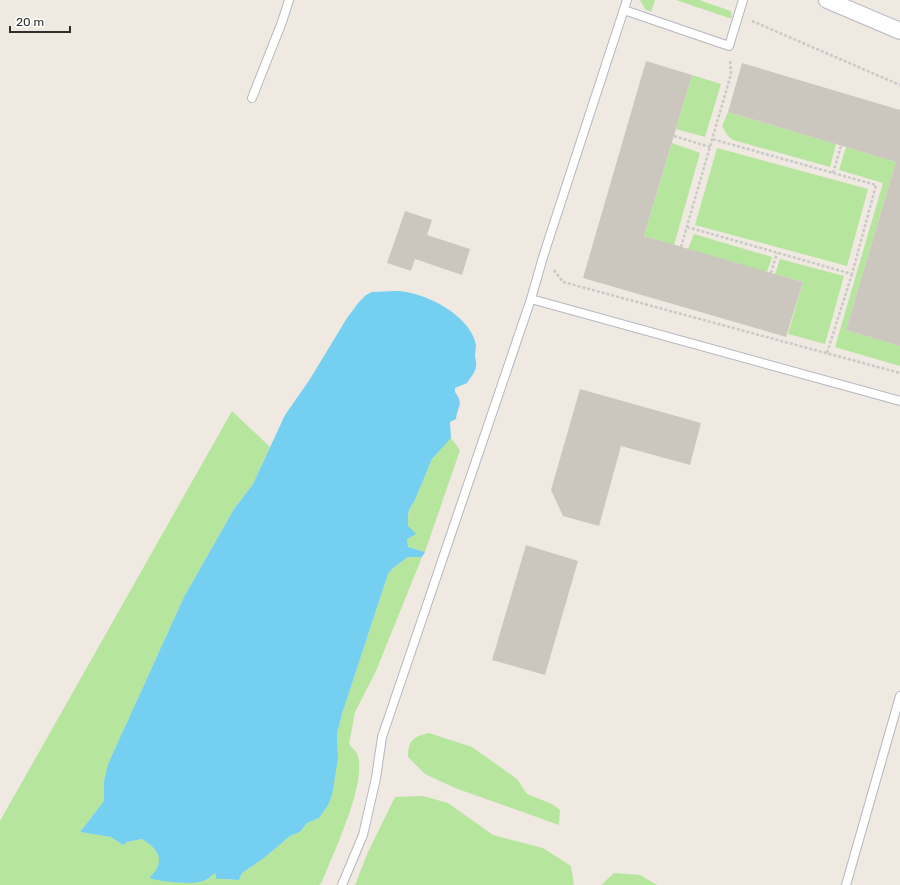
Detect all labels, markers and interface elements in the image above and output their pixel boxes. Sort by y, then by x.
scale bar [10,8,70,34]
text: 20 m [16,15,44,29]

